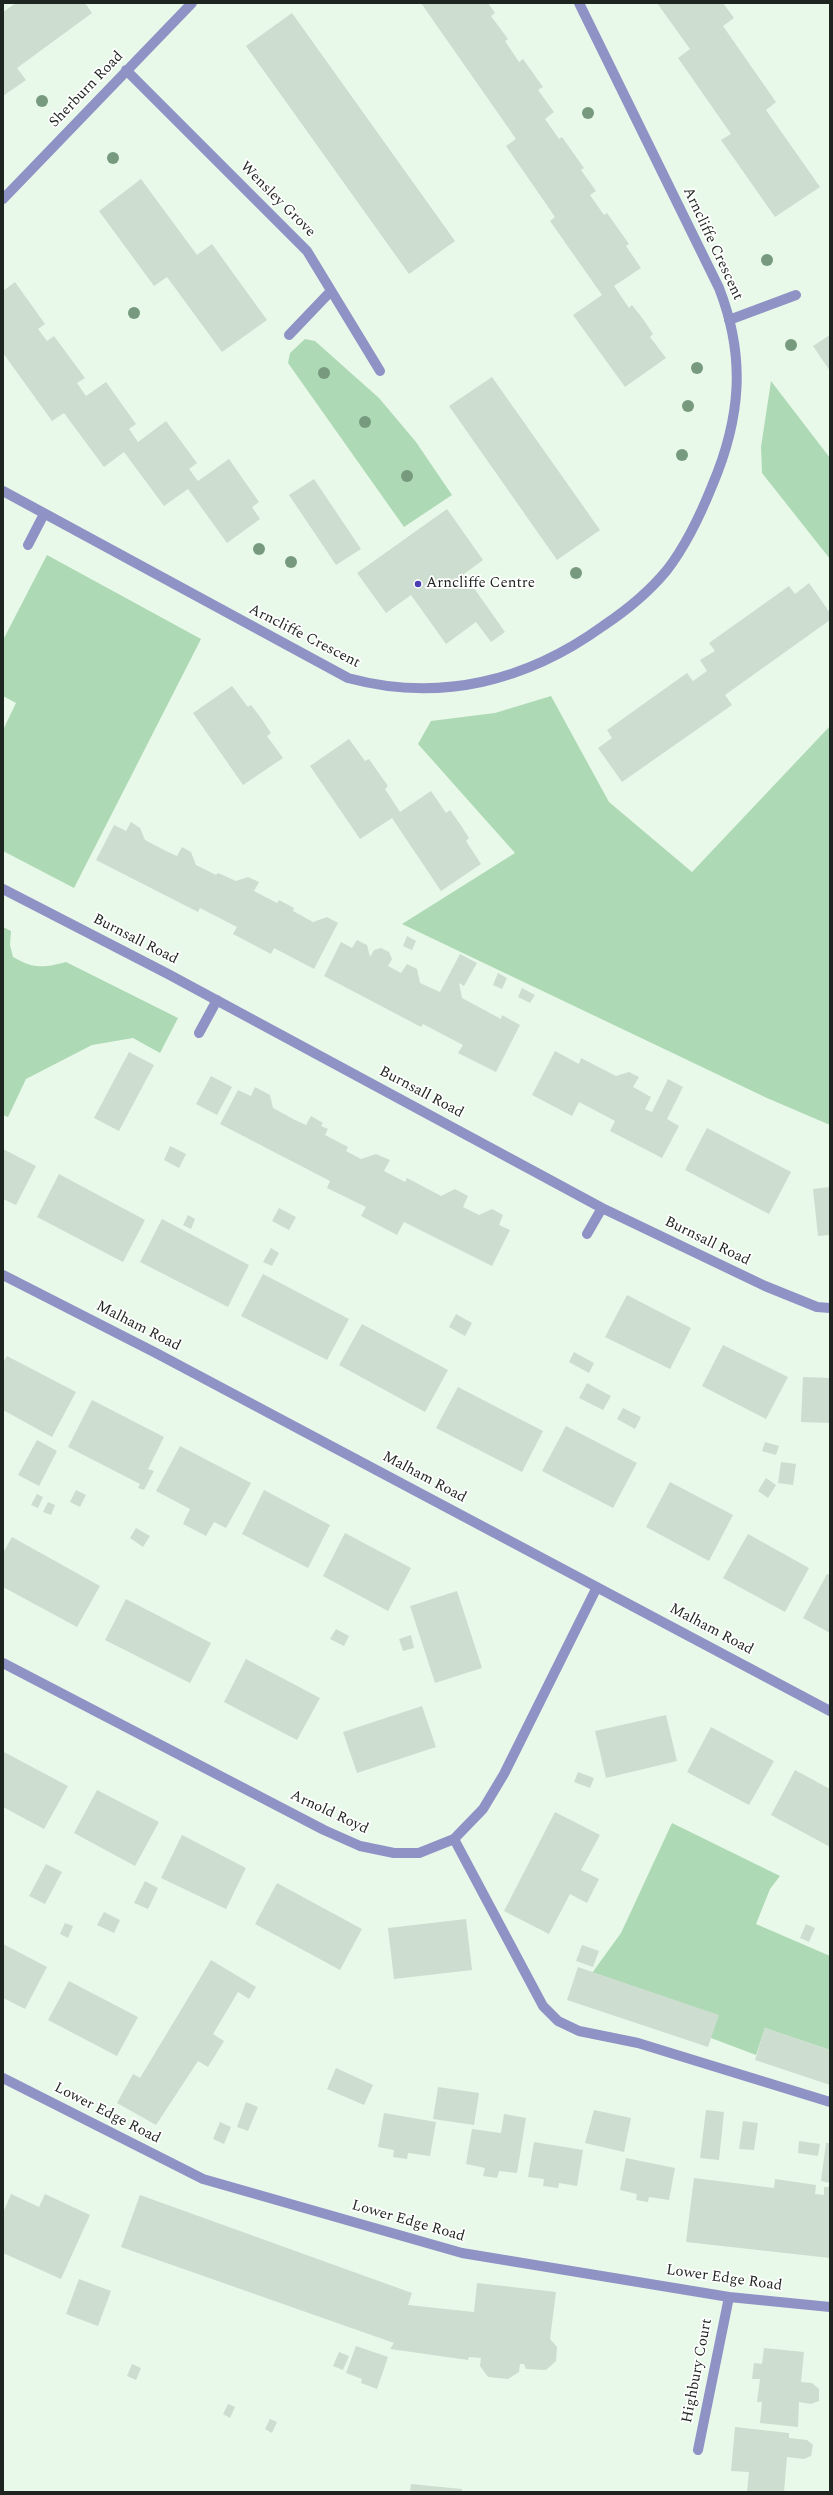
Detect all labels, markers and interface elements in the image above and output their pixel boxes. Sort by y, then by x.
street label: Sherburn Road [46,48,128,132]
street label: Wensley Grove [235,158,319,242]
street label: Arncliffe Crescent [678,185,746,303]
place label: Arncliffe Centre [426,575,535,593]
marker: Arncliffe Centre [413,579,423,589]
street label: Arncliffe Crescent [245,601,363,673]
street label: Burnsall Road [89,911,181,969]
street label: Burnsall Road [376,1063,466,1123]
street label: Burnsall Road [661,1214,753,1270]
street label: Malham Road [93,1298,183,1356]
street label: Malham Road [379,1448,469,1508]
street label: Malham Road [666,1600,756,1660]
street label: Arnold Royd [287,1787,371,1839]
street label: Lower Edge Road [51,2079,163,2149]
street label: Lower Edge Road [349,2197,467,2247]
street label: Lower Edge Road [665,2262,783,2296]
street label: Highbury Court [679,2317,717,2425]

